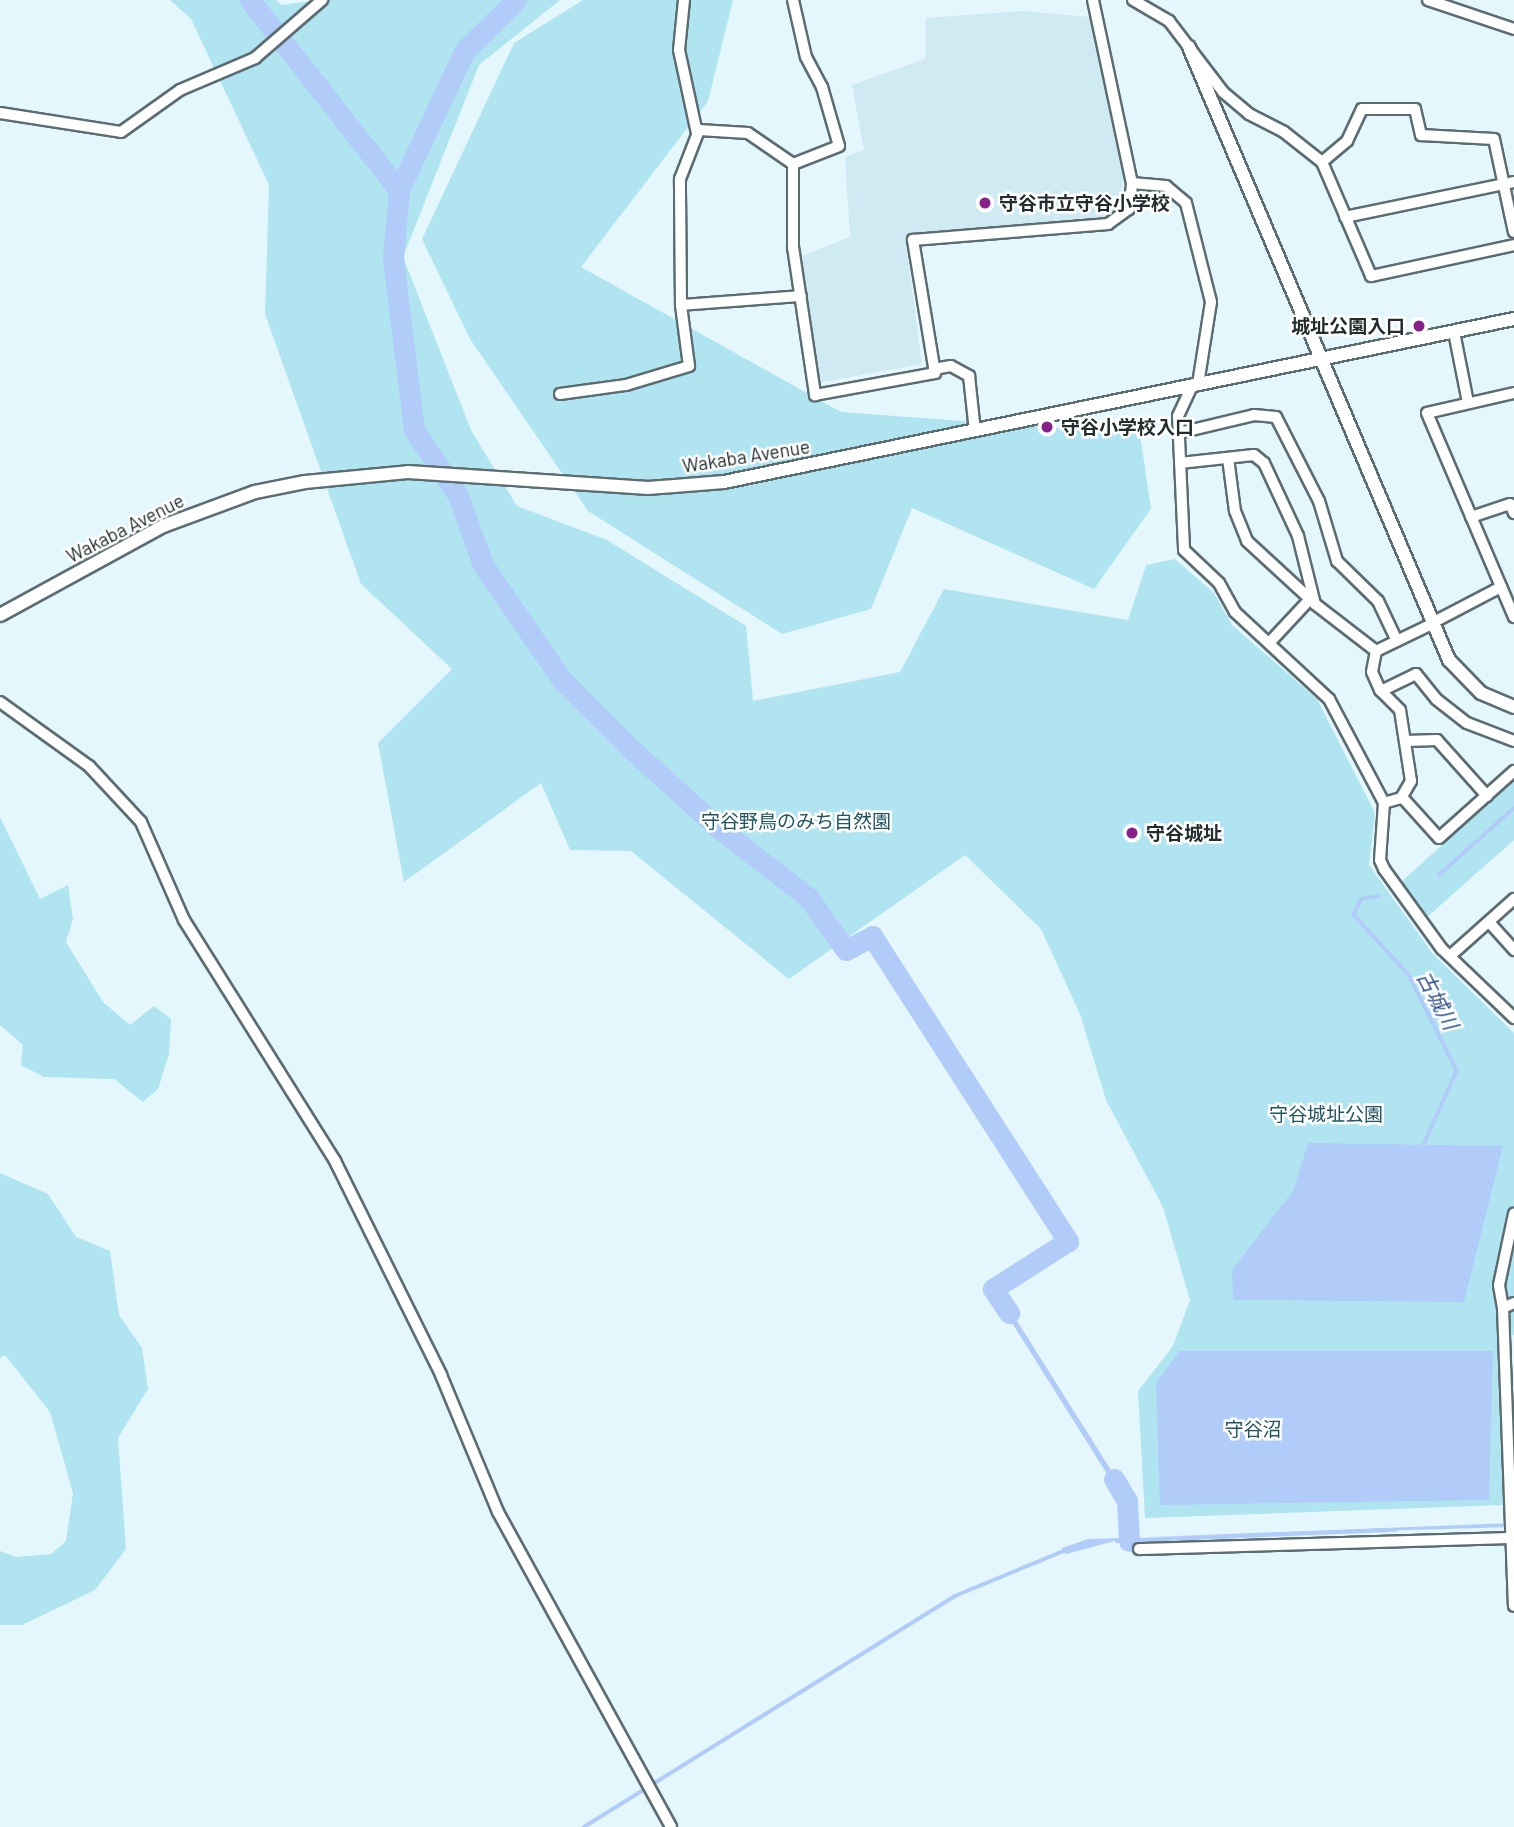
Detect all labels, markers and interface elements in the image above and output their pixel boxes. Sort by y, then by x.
place label: 守谷市立守谷小学校 [999,192,1170,214]
marker: 守谷市立守谷小学校 [977,195,993,211]
place label: 城址公園入口 [1291,315,1405,337]
marker: 城址公園入口 [1411,318,1427,334]
place label: 守谷小学校入口 [1061,416,1194,438]
marker: 守谷小学校入口 [1039,419,1055,435]
street label: Wakaba Avenue [681,435,811,477]
street label: Wakaba Avenue [62,489,188,567]
park label: 守谷野鳥のみち自然園 [701,810,891,832]
place label: 守谷城址 [1146,822,1222,844]
marker: 守谷城址 [1124,825,1140,841]
water label: 古城川 [1412,966,1464,1034]
park label: 守谷城址公園 [1269,1103,1383,1125]
park label: 守谷沼 [1225,1418,1281,1440]

